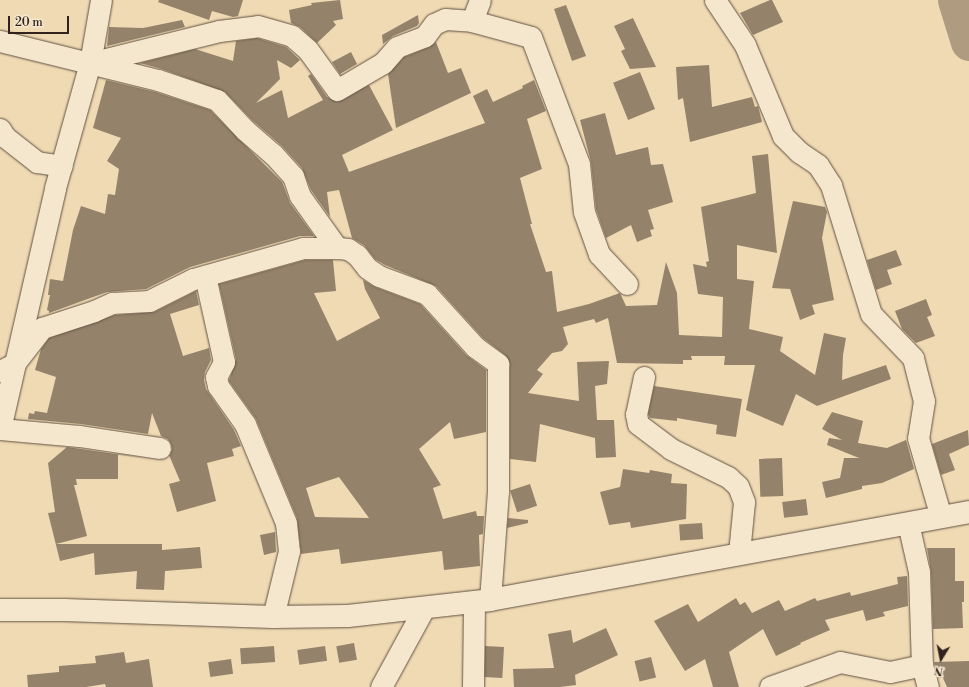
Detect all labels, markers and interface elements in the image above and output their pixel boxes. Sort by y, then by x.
scale bar [10,8,71,34]
text: 20 m [15,15,43,30]
north arrow [921,639,961,679]
text: N [933,663,944,678]

